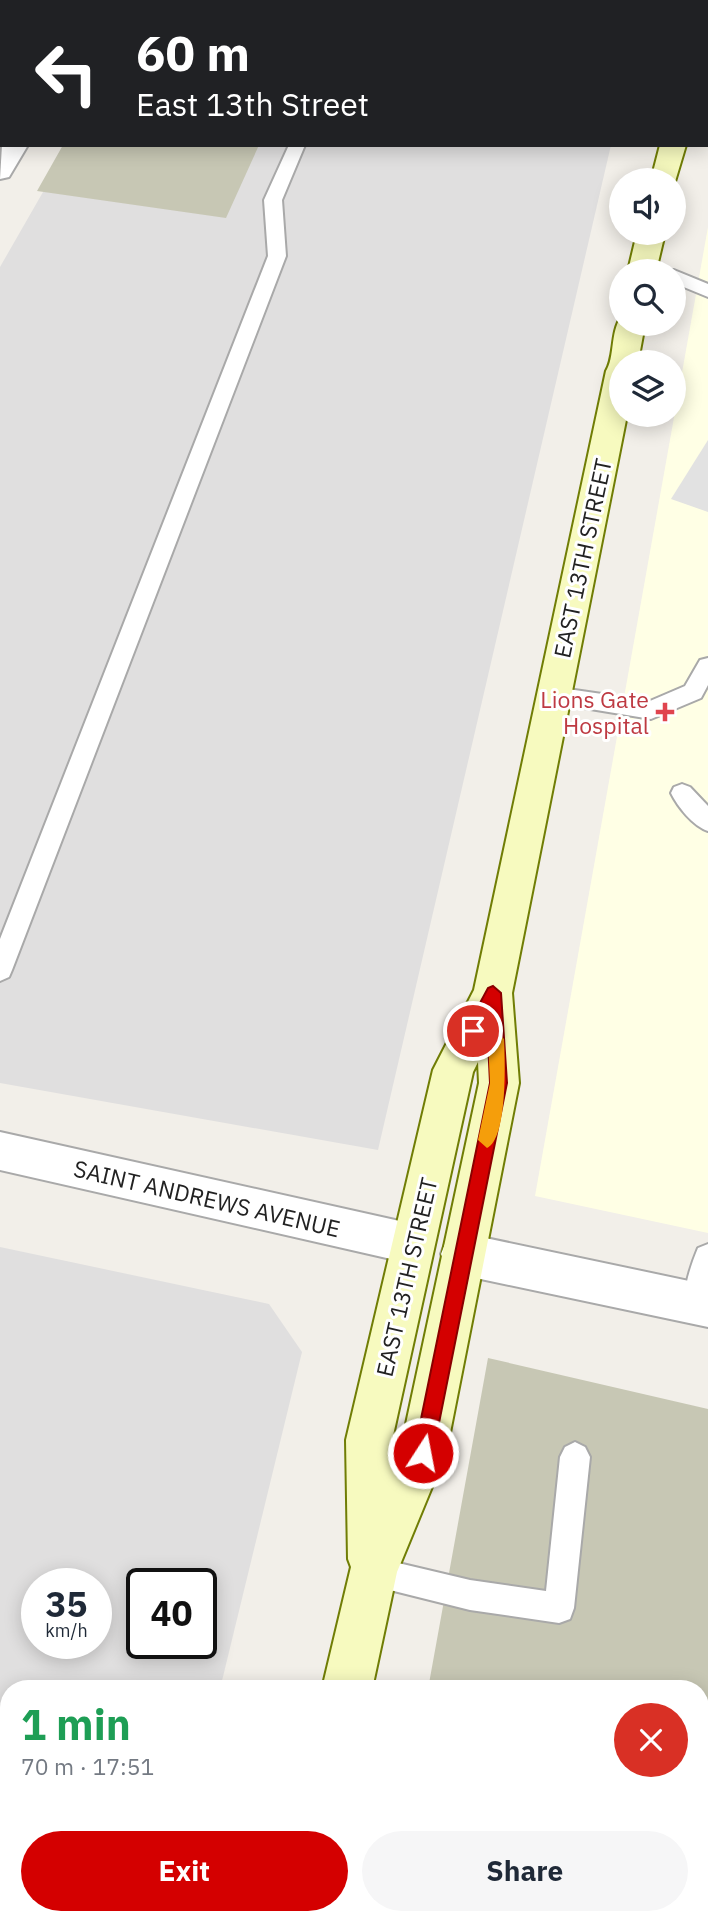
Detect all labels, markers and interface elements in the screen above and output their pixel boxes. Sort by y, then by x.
text: 60 m [136,21,250,84]
icon: left [21,28,112,119]
text: East 13th Street [136,83,369,125]
map controls [609,168,686,427]
button: sound [609,168,686,245]
button: search [609,259,686,336]
button: layers [609,350,686,427]
street label: EAST 13TH STREET [546,456,618,660]
place label: Lions Gate Hospital [540,684,649,740]
marker: Lions Gate Hospital [655,702,675,722]
pin [443,1001,503,1061]
icon: arrive [454,1012,492,1050]
street label: SAINT ANDREWS AVENUE [71,1153,343,1243]
street label: EAST 13TH STREET [369,1175,443,1379]
position arrow [386,1416,460,1490]
speed limit sign: 40 [126,1568,217,1659]
text: 35 [45,1581,88,1627]
text: km/h [45,1619,88,1642]
text: 1 min [21,1697,131,1752]
button: close [614,1703,688,1777]
text: 70 m · 17:51 [21,1751,154,1781]
button: Exit [21,1831,348,1911]
button: Share [362,1831,688,1911]

